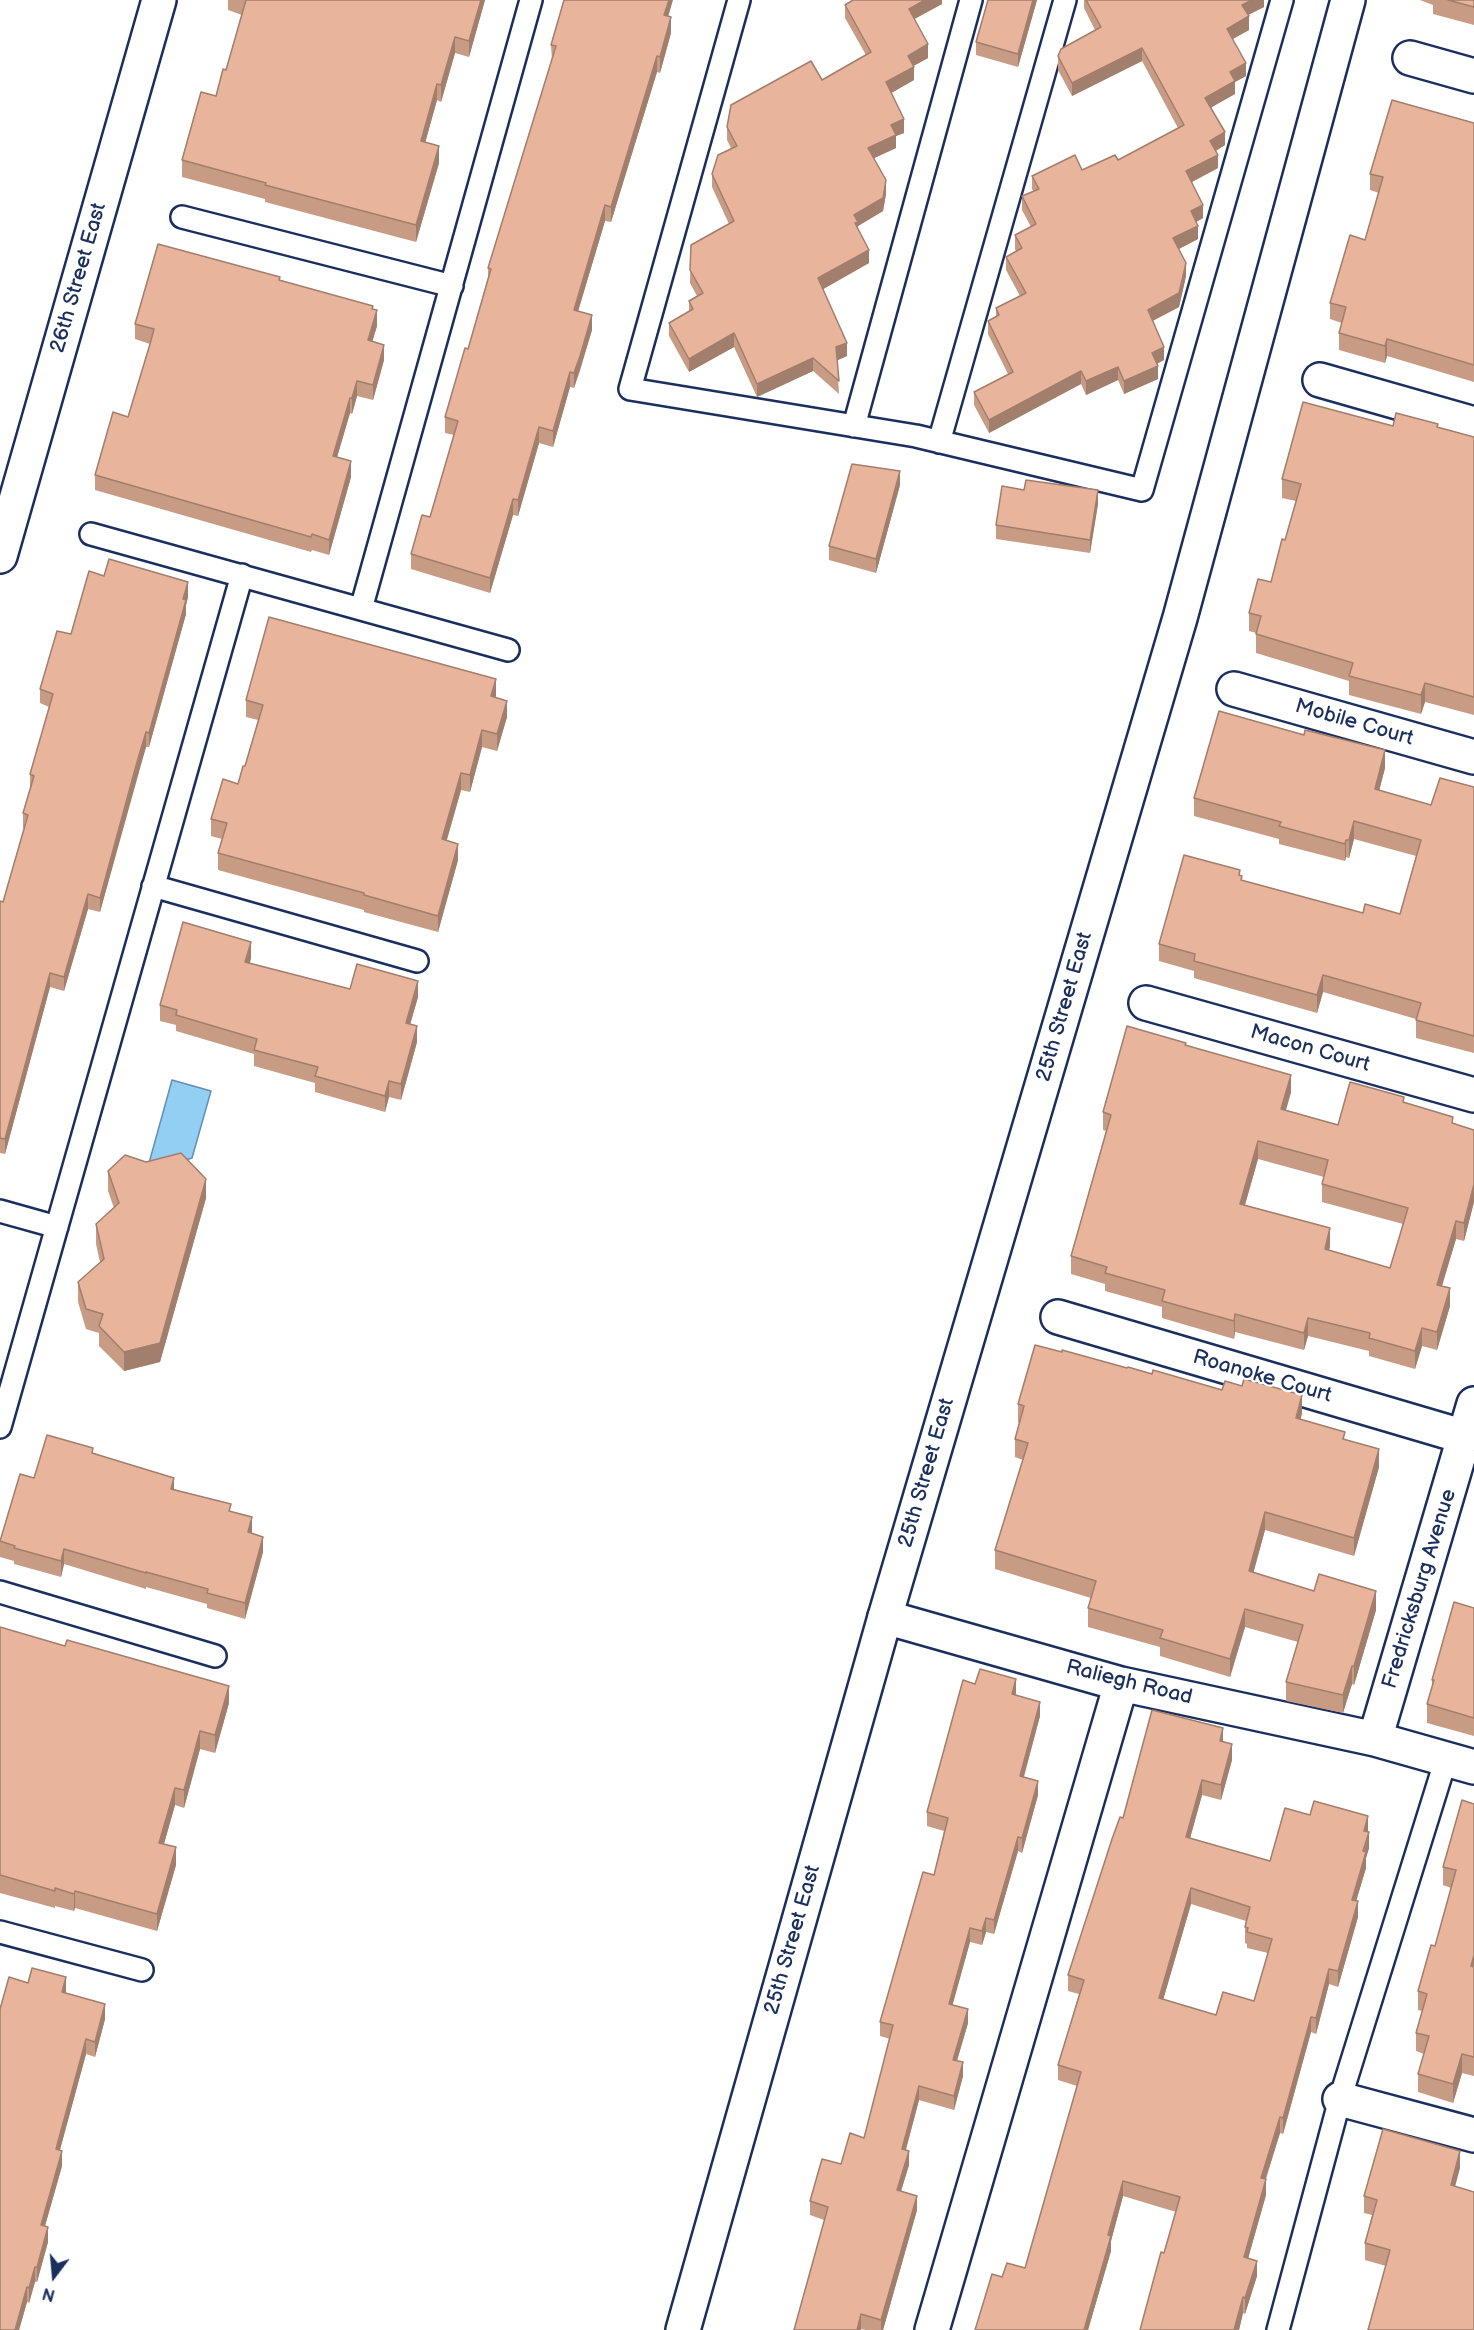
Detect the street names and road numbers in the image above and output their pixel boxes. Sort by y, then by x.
street label: 26th Street East [46,200,112,356]
street label: Mobile Court [1292,694,1416,752]
street label: 25th Street East [1032,929,1098,1085]
street label: Macon Court [1247,1020,1373,1078]
street label: Roanoke Court [1190,1345,1334,1409]
street label: 25th Street East [894,1395,960,1551]
street label: Fredricksburg Avenue [1378,1486,1462,1692]
street label: Raliegh Road [1063,1655,1195,1711]
street label: 25th Street East [760,1862,826,2018]

